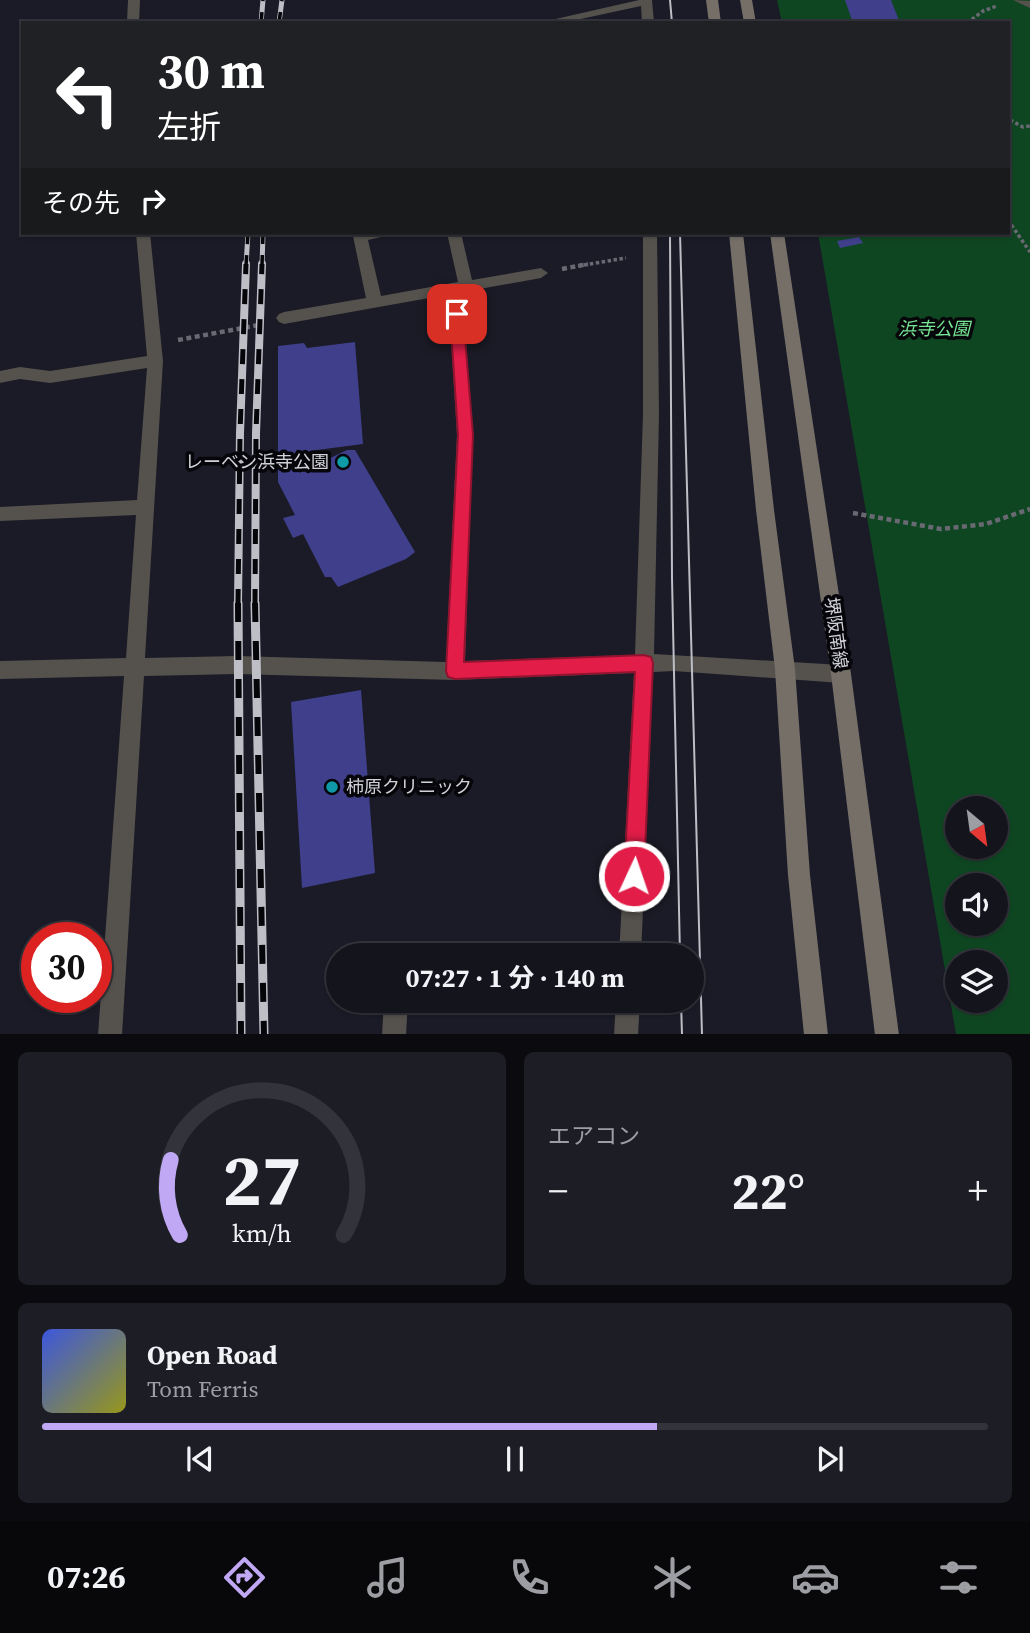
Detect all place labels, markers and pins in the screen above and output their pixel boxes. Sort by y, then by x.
pin [427,284,487,344]
place label: レーベン浜寺公園 [185,449,329,474]
marker: レーベン浜寺公園 [335,454,351,470]
place label: 柿原クリニック [346,774,472,799]
marker: 柿原クリニック [324,779,340,795]

